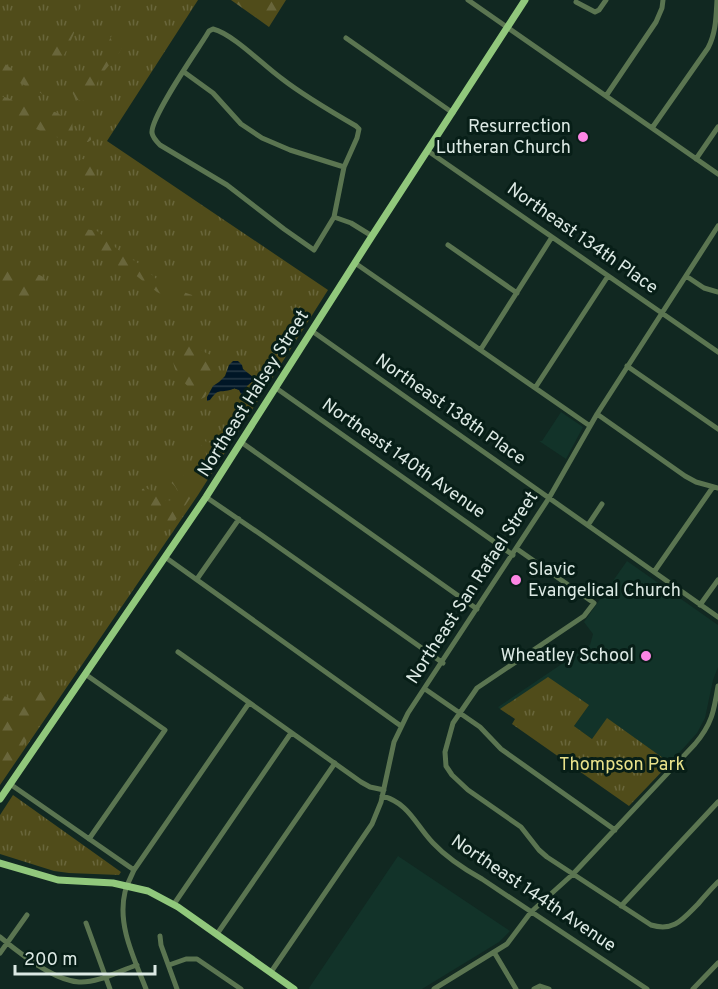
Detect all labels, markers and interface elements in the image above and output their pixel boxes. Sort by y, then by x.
place label: Resurrection Lutheran Church [436,116,571,160]
marker: Resurrection Lutheran Church [576,130,590,144]
street label: Northeast 134th Place [502,178,662,300]
street label: Northeast Halsey Street [193,306,315,482]
street label: Northeast 138th Place [370,349,530,471]
street label: Northeast 140th Avenue [317,394,489,524]
street label: Northeast San Rafael Street [402,487,544,689]
place label: Slavic Evangelical Church [528,559,681,603]
marker: Slavic Evangelical Church [509,573,523,587]
place label: Wheatley School [500,645,634,668]
marker: Wheatley School [639,649,653,663]
park label: Thompson Park [559,754,685,777]
street label: Northeast 144th Avenue [446,830,620,958]
scale bar [15,938,154,976]
text: 200 m [24,949,77,972]

